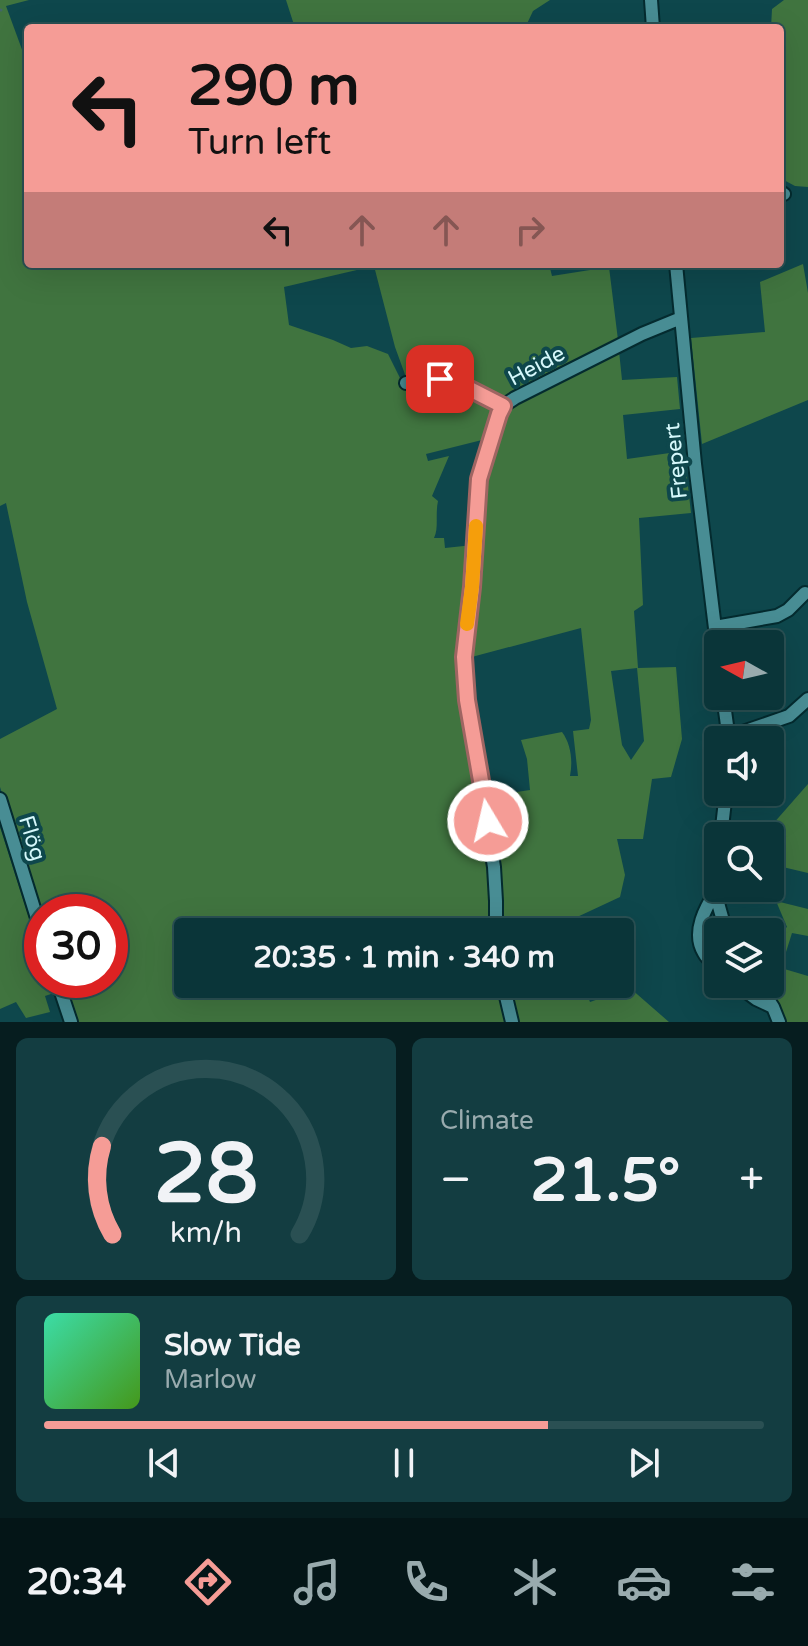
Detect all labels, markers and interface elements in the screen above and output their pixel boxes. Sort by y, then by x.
text: 290 m [188,53,359,120]
icon: left [56,56,160,160]
text: Turn left [188,121,331,164]
icon: left [256,208,300,252]
icon: ahead [340,208,384,252]
icon: ahead [424,208,468,252]
icon: right [508,208,552,252]
street label: Heide [504,340,569,392]
pin [406,345,474,413]
icon: arrive [418,357,462,401]
street label: Frepert [659,421,693,500]
north arrow [704,630,784,710]
map controls [704,630,784,998]
button: sound [704,726,784,806]
position arrow [446,779,530,863]
street label: Flög [13,813,51,864]
button: search [704,822,784,902]
speed limit sign: 30 [24,894,128,998]
button: layers [704,918,784,998]
text: 20:35 · 1 min · 340 m [253,939,555,976]
text: Climate [440,1105,534,1136]
text: 28 [154,1125,258,1225]
text: 21.5° [530,1145,680,1217]
text: − [440,1154,471,1207]
text: + [739,1154,764,1207]
text: km/h [170,1216,242,1250]
text: Slow Tide [164,1327,301,1364]
text: Marlow [164,1364,256,1395]
icon: previous [142,1441,186,1485]
icon: pause [382,1441,426,1485]
icon: next [622,1441,666,1485]
icon: directions [180,1554,236,1610]
icon: music [289,1554,345,1610]
icon: phone [398,1554,454,1610]
icon: climate [507,1554,563,1610]
icon: car [616,1554,672,1610]
icon: filters [725,1554,781,1610]
text: 20:34 [27,1561,126,1604]

